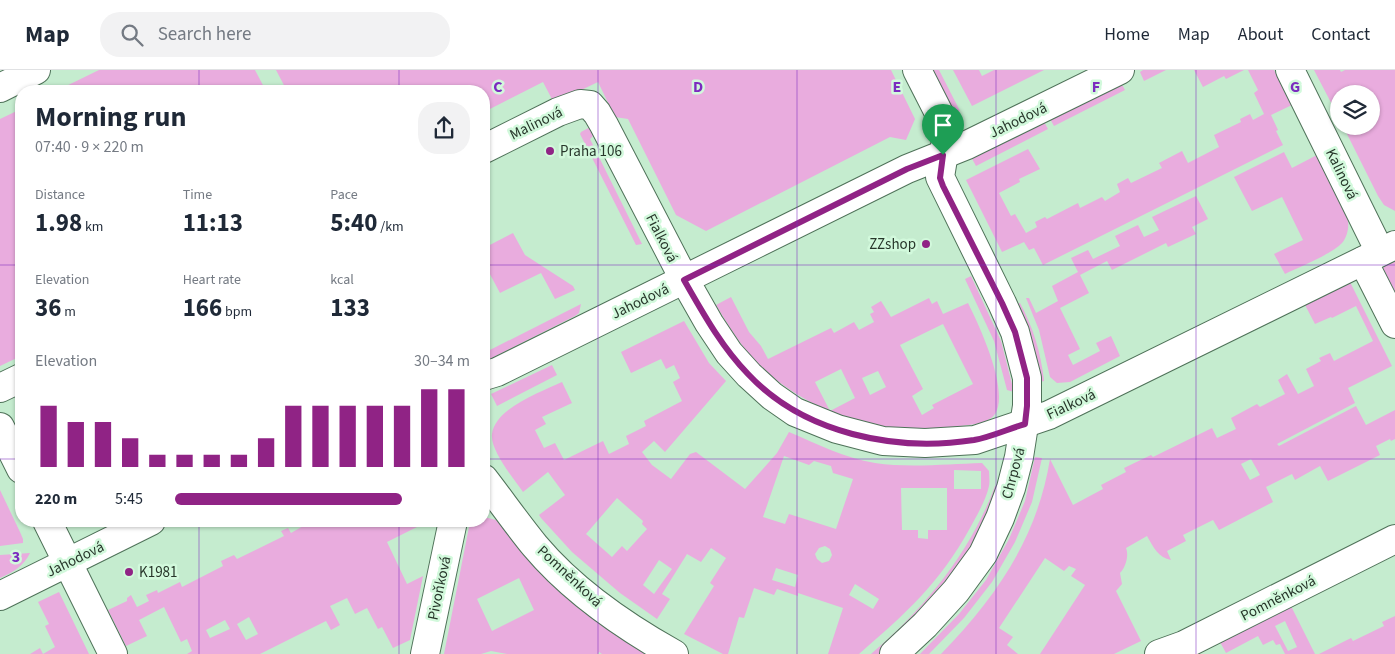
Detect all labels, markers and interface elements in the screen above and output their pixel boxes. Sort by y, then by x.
search box [100,12,450,57]
text: Map [25,17,70,52]
icon: search [118,21,146,49]
text: Search here [158,21,251,48]
text: Home [1104,22,1150,47]
text: Map [1178,22,1210,47]
text: About [1238,22,1283,47]
text: Contact [1311,22,1370,47]
text: C [493,76,503,98]
text: D [693,76,703,98]
text: E [893,76,901,98]
text: F [1092,76,1100,98]
text: G [1290,76,1300,98]
map controls [1330,85,1380,135]
button: layers [1330,85,1380,135]
text: Morning run [35,97,186,137]
street label: Jahodová [986,97,1051,143]
button: share [418,102,470,154]
street label: Malinová [506,102,566,145]
pin [922,104,964,155]
icon: arrive [929,111,957,139]
text: 07:40 · 9 × 220 m [35,136,144,158]
place label: Praha 106 [560,141,622,162]
marker: Praha 106 [544,145,556,157]
street label: Kalinová [1320,145,1363,203]
text: Distance [35,185,85,205]
text: Time [183,185,212,205]
text: Pace [330,185,358,205]
text: 1.98 [35,205,82,241]
text: 11:13 [183,205,243,241]
text: 5:40 [330,205,377,241]
street label: Fialková [640,210,683,266]
text: km [82,217,103,237]
text: /km [377,217,404,237]
place label: ZZshop [869,234,916,255]
marker: ZZshop [920,238,932,250]
text: Elevation [35,270,90,290]
text: Heart rate [183,270,241,290]
text: kcal [330,270,354,290]
street label: Jahodová [608,278,673,324]
text: 36 [35,290,61,326]
text: 166 [183,290,222,326]
text: 133 [330,290,370,326]
text: m [61,302,76,322]
text: bpm [222,302,252,322]
text: Elevation [35,350,97,372]
text: 30–34 m [414,350,470,372]
street label: Fialková [1043,384,1099,425]
street label: Chrpová [997,445,1030,501]
text: 220 m [35,488,77,510]
text: 5:45 [115,488,143,510]
street label: Jahodová [43,536,108,582]
street label: Pomněnková [532,541,607,612]
text: 3 [12,546,20,568]
street label: Pivoňková [422,554,457,622]
place label: K1981 [139,562,178,583]
marker: K1981 [123,566,135,578]
street label: Pomněnková [1237,570,1320,626]

